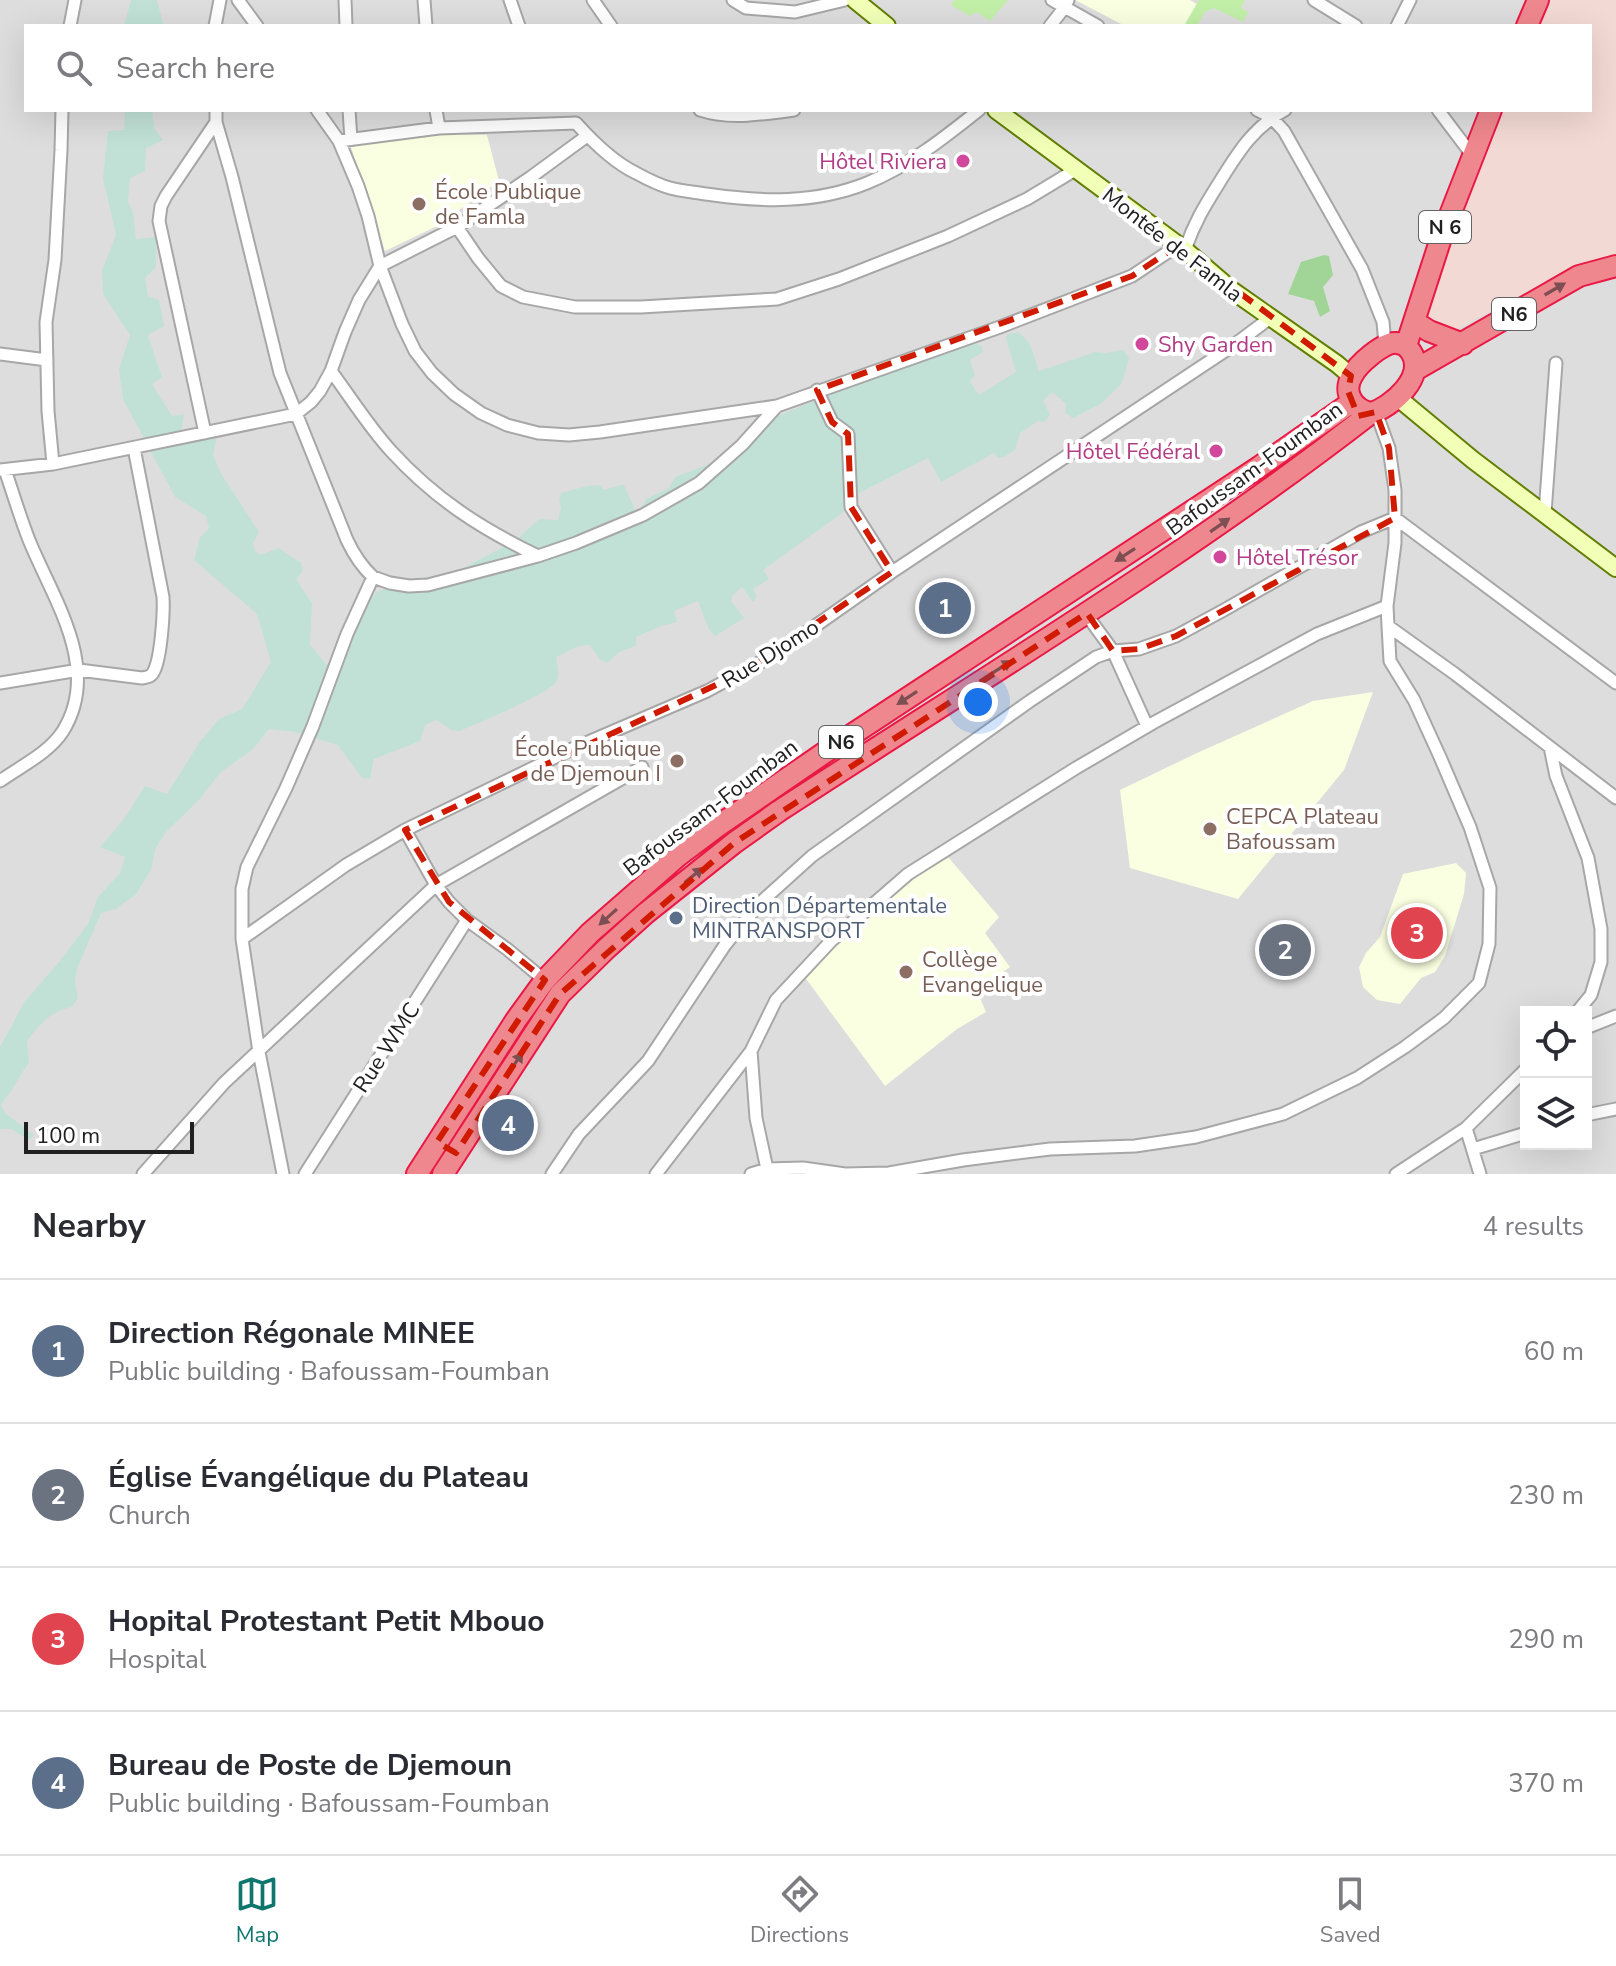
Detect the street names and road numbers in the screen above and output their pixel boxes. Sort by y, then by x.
street label: Montée de Famla [1096,180,1249,309]
road number: N 6 [1419,211,1471,243]
road number: N6 [1492,298,1536,330]
street label: Bafoussam-Foumban [1160,395,1349,543]
street label: Rue Djomo [716,612,825,696]
road number: N6 [819,726,863,758]
street label: Bafoussam-Foumban [617,732,804,883]
street label: Rue WMC [346,996,427,1099]

